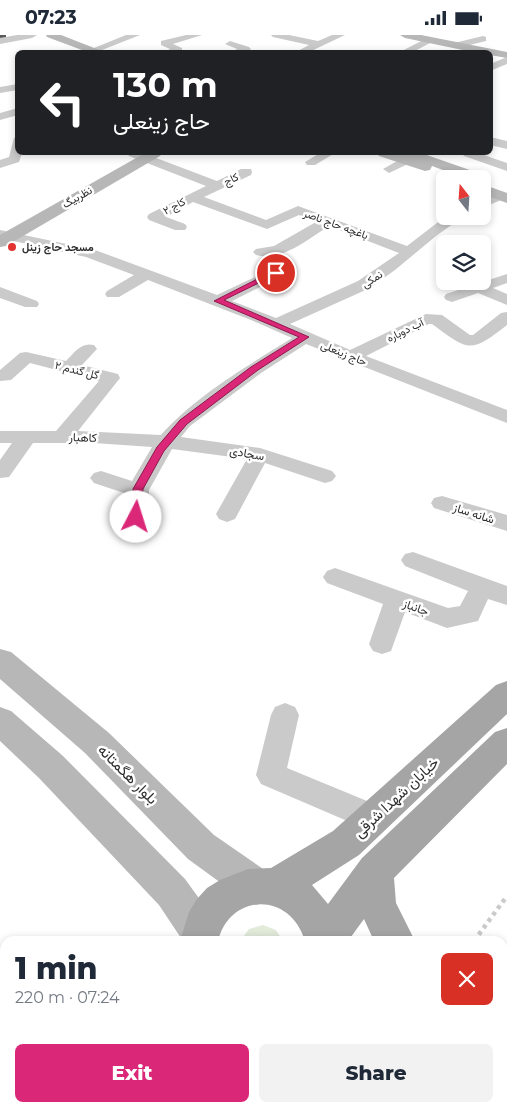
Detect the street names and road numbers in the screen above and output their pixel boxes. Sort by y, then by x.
street label: کاج [221,169,241,189]
street label: نظربیگ [60,183,94,211]
street label: کاج ۲ [160,194,188,219]
street label: باغچه حاج ناصر [300,205,370,243]
street label: نمکی [359,267,385,291]
street label: آب دوباره [384,314,427,345]
street label: حاج زینعلی [319,337,369,369]
street label: گل گندم ۲ [53,358,101,383]
street label: کاهبار [68,429,97,446]
street label: سجادی [228,443,266,464]
street label: شانه ساز [450,499,496,528]
street label: جانباز [400,595,431,619]
street label: بلوار هگمتانه [94,740,162,808]
street label: خیابان شهدا شرقی [349,753,443,842]

